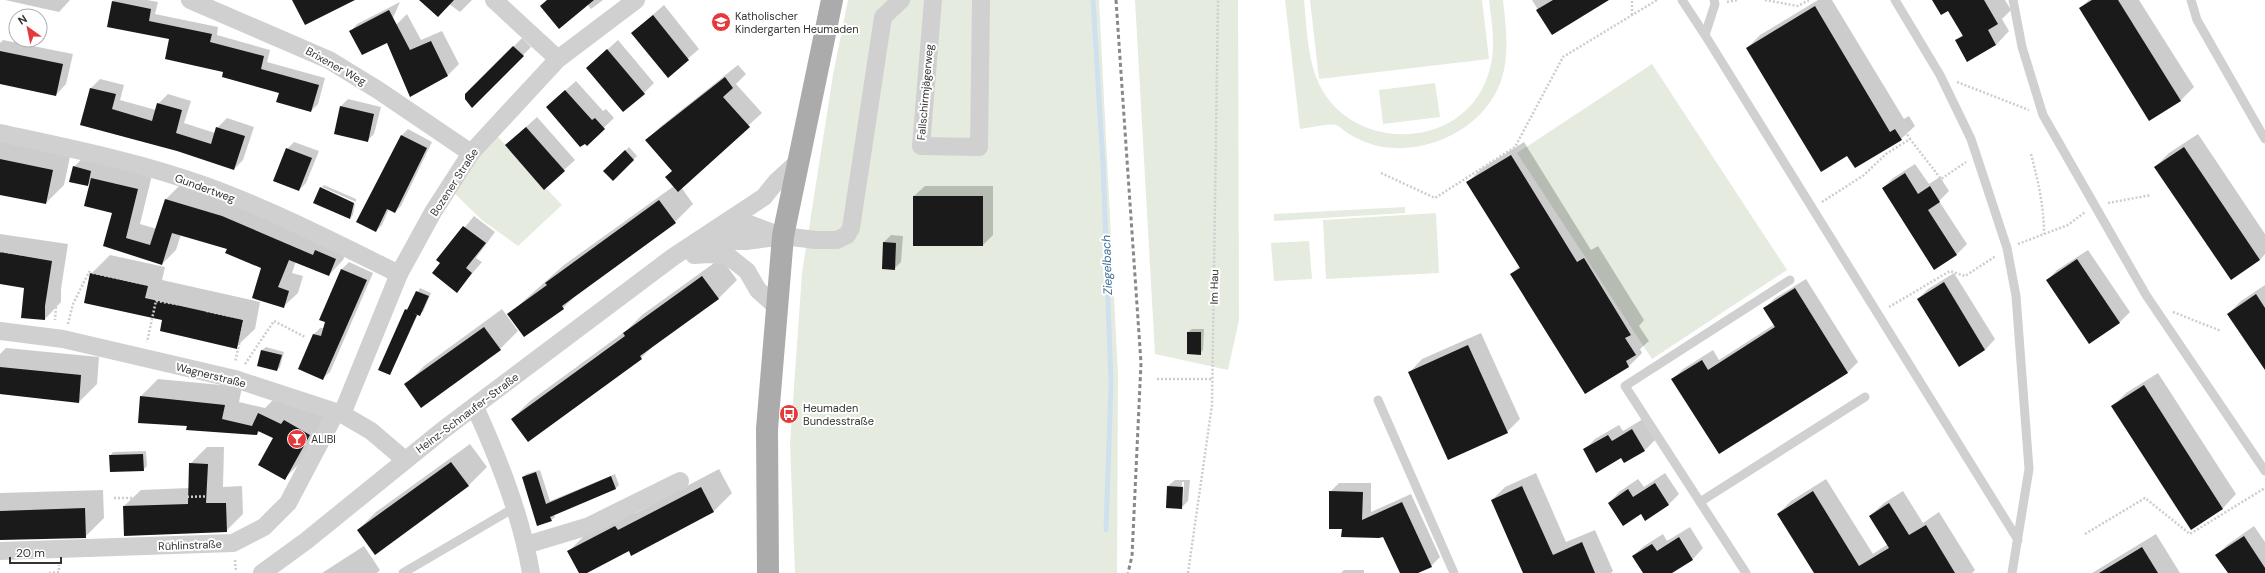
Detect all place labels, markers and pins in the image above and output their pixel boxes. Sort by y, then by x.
place label: Katholischer Kindergarten Heumaden [735,9,859,36]
school or university icon: Katholischer Kindergarten Heumaden [710,11,732,33]
place label: Heumaden Bundesstraße [803,401,874,428]
bus stop icon: Heumaden Bundesstraße [778,403,800,425]
bar icon: ALIBI [286,428,308,450]
place label: ALIBI [311,432,336,446]

